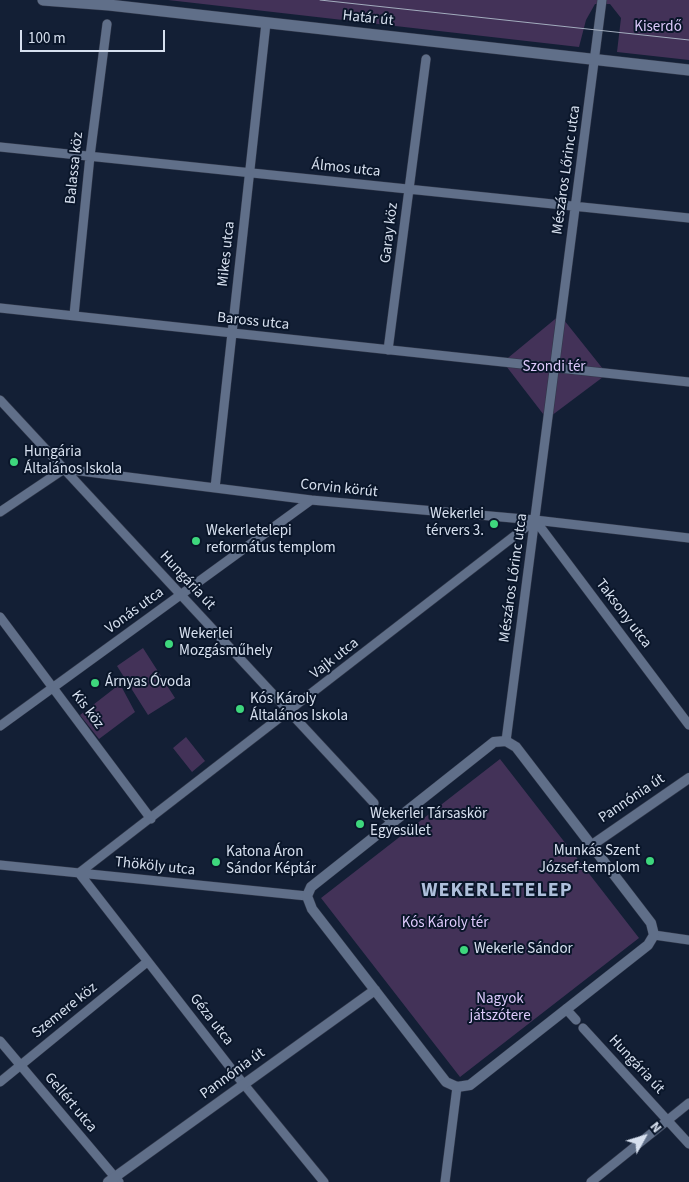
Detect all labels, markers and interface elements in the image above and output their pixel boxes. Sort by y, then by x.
street label: Határ út [342,7,394,31]
park label: Kiserdő [634,19,682,37]
scale bar [22,20,168,52]
text: 100 m [28,28,66,49]
street label: Mészáros Lőrinc utca [549,104,585,236]
street label: Balassa köz [62,131,88,205]
street label: Álmos utca [311,156,381,182]
street label: Garay köz [377,202,403,264]
street label: Mikes utca [215,220,239,288]
street label: Baross utca [216,309,290,335]
park label: Szondi tér [522,359,586,377]
place label: Hungária Általános Iskola [24,444,122,479]
marker: Hungária Általános Iskola [8,456,20,468]
street label: Corvin körút [299,476,379,502]
place label: Wekerlei térvers 3. [426,506,484,541]
street label: Mészáros Lőrinc utca [496,512,532,644]
marker: Wekerlei térvers 3. [488,518,500,530]
place label: Wekerletelepi református templom [206,523,336,558]
marker: Wekerletelepi református templom [190,535,202,547]
street label: Hungária út [155,548,219,614]
street label: Taksony utca [591,576,655,652]
street label: Vonás utca [102,584,168,638]
place label: Wekerlei Mozgásműhely [179,626,272,661]
street label: Vajk utca [307,635,363,683]
marker: Wekerlei Mozgásműhely [163,638,175,650]
place label: Árnyas Óvoda [105,674,191,692]
marker: Árnyas Óvoda [89,677,101,689]
street label: Kis köz [67,687,107,733]
place label: Kós Károly Általános Iskola [250,691,348,726]
marker: Kós Károly Általános Iskola [234,703,246,715]
street label: Pannónia út [596,770,668,828]
place label: Wekerlei Társaskör Egyesület [370,806,487,841]
marker: Wekerlei Társaskör Egyesület [354,818,366,830]
place label: Munkás Szent József-templom [539,843,640,878]
place label: Katona Áron Sándor Képtár [226,844,316,879]
street label: Thököly utca [114,854,196,880]
marker: Munkás Szent József-templom [644,855,656,867]
marker: Katona Áron Sándor Képtár [210,856,222,868]
district label: WEKERLETELEP [420,880,574,904]
park label: Kós Károly tér [402,915,488,933]
place label: Wekerle Sándor [474,941,573,959]
marker: Wekerle Sándor [458,944,470,956]
street label: Szemere köz [29,979,101,1043]
street label: Géza utca [185,991,237,1049]
park label: Nagyok játszótere [469,991,531,1026]
street label: Hungária út [604,1032,668,1098]
street label: Pannónia út [197,1044,269,1104]
street label: Gellért utca [40,1070,100,1136]
north arrow [619,1112,669,1162]
text: N [645,1118,666,1137]

